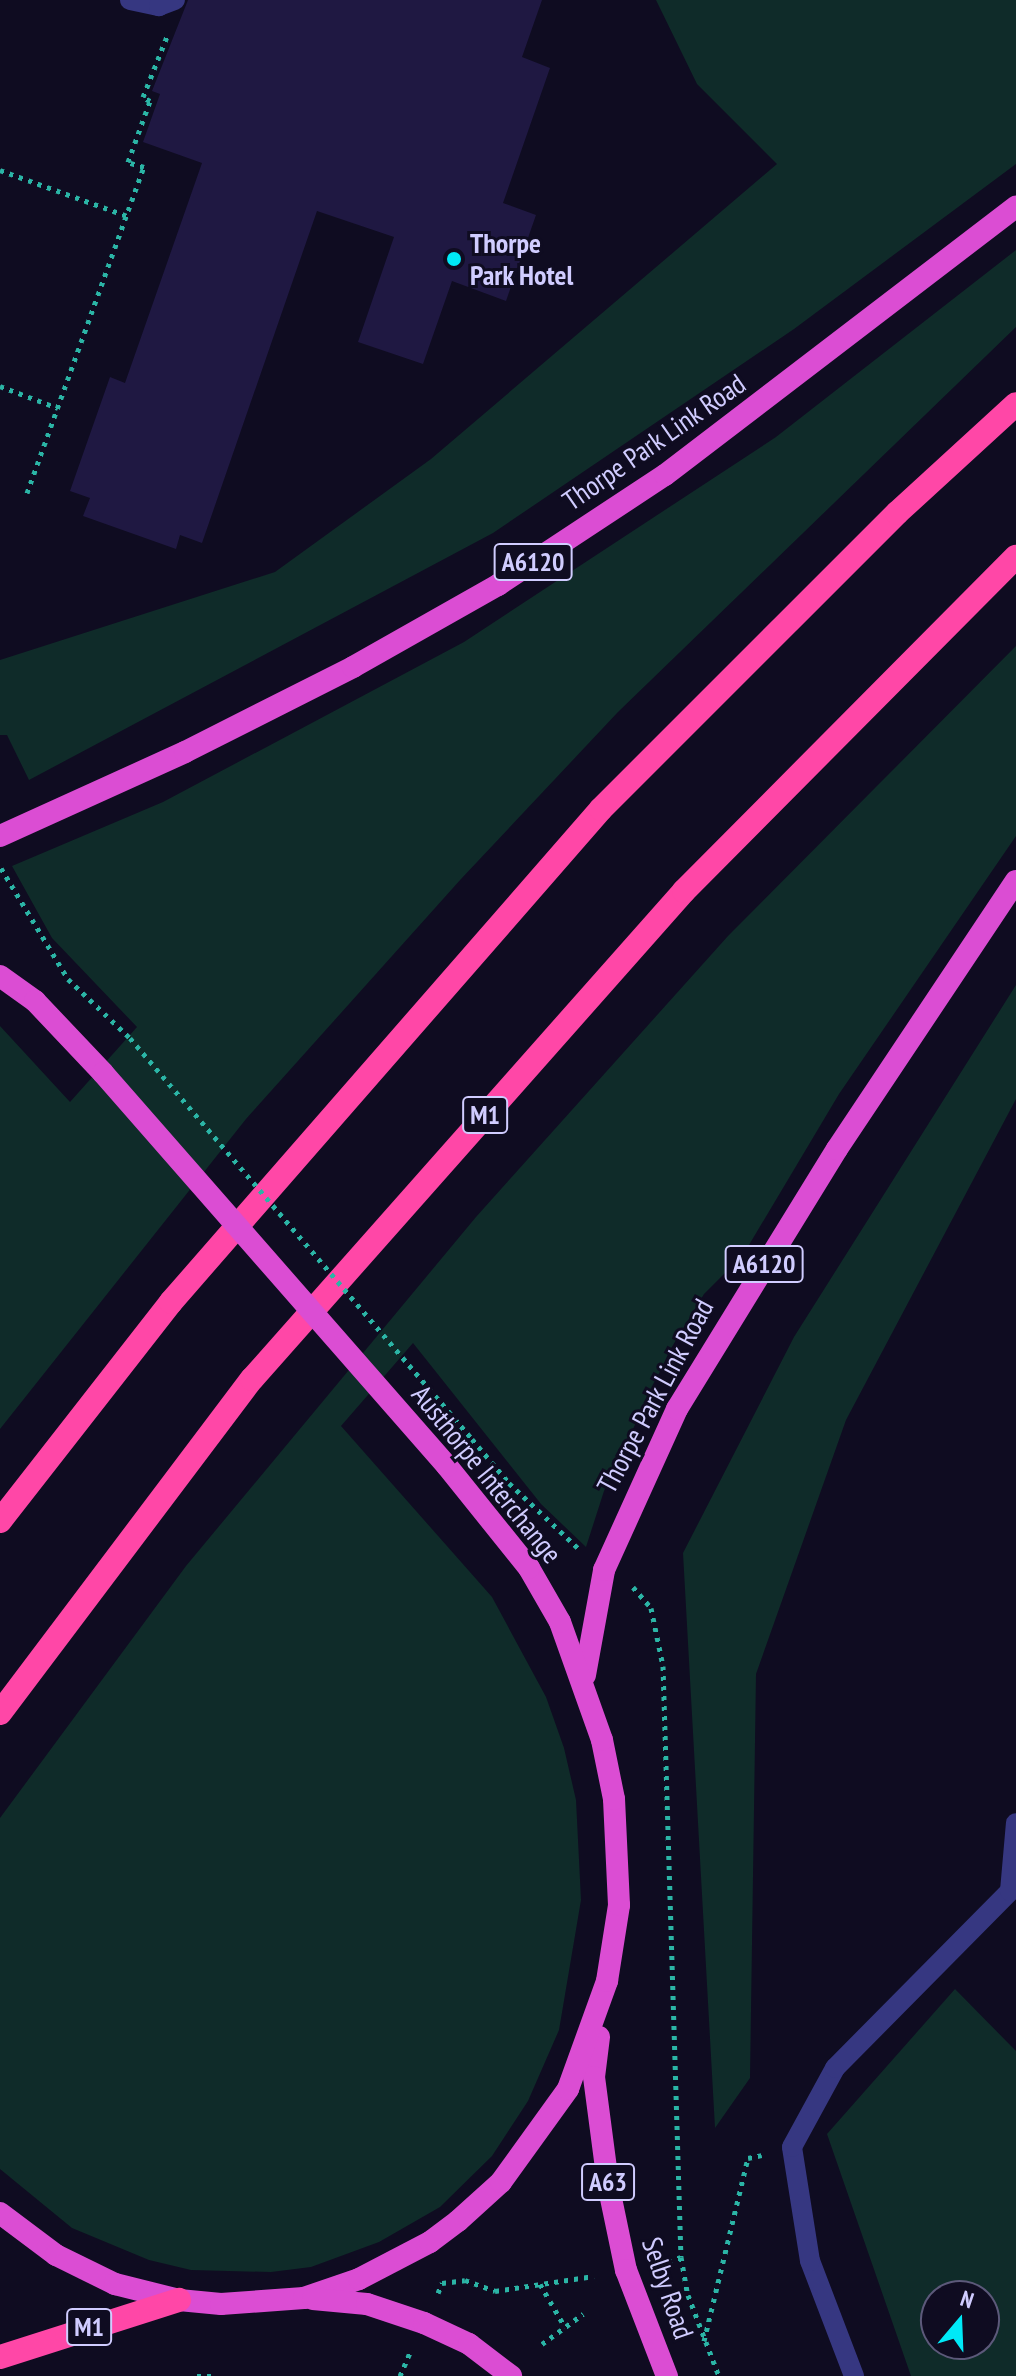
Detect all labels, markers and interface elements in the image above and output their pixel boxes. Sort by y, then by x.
place label: Thorpe Park Hotel [470,226,574,292]
marker: Thorpe Park Hotel [445,250,463,268]
street label: Thorpe Park Link Road [556,366,752,518]
road number: A6120 [493,540,573,584]
road number: M1 [461,1093,509,1137]
road number: A6120 [724,1242,804,1286]
street label: Thorpe Park Link Road [589,1293,721,1499]
street label: Austhorpe Interchange [405,1378,569,1570]
road number: A63 [580,2160,636,2204]
street label: Selby Road [635,2232,701,2344]
north arrow [920,2280,1000,2360]
text: N [957,2284,977,2314]
road number: M1 [65,2305,113,2349]

